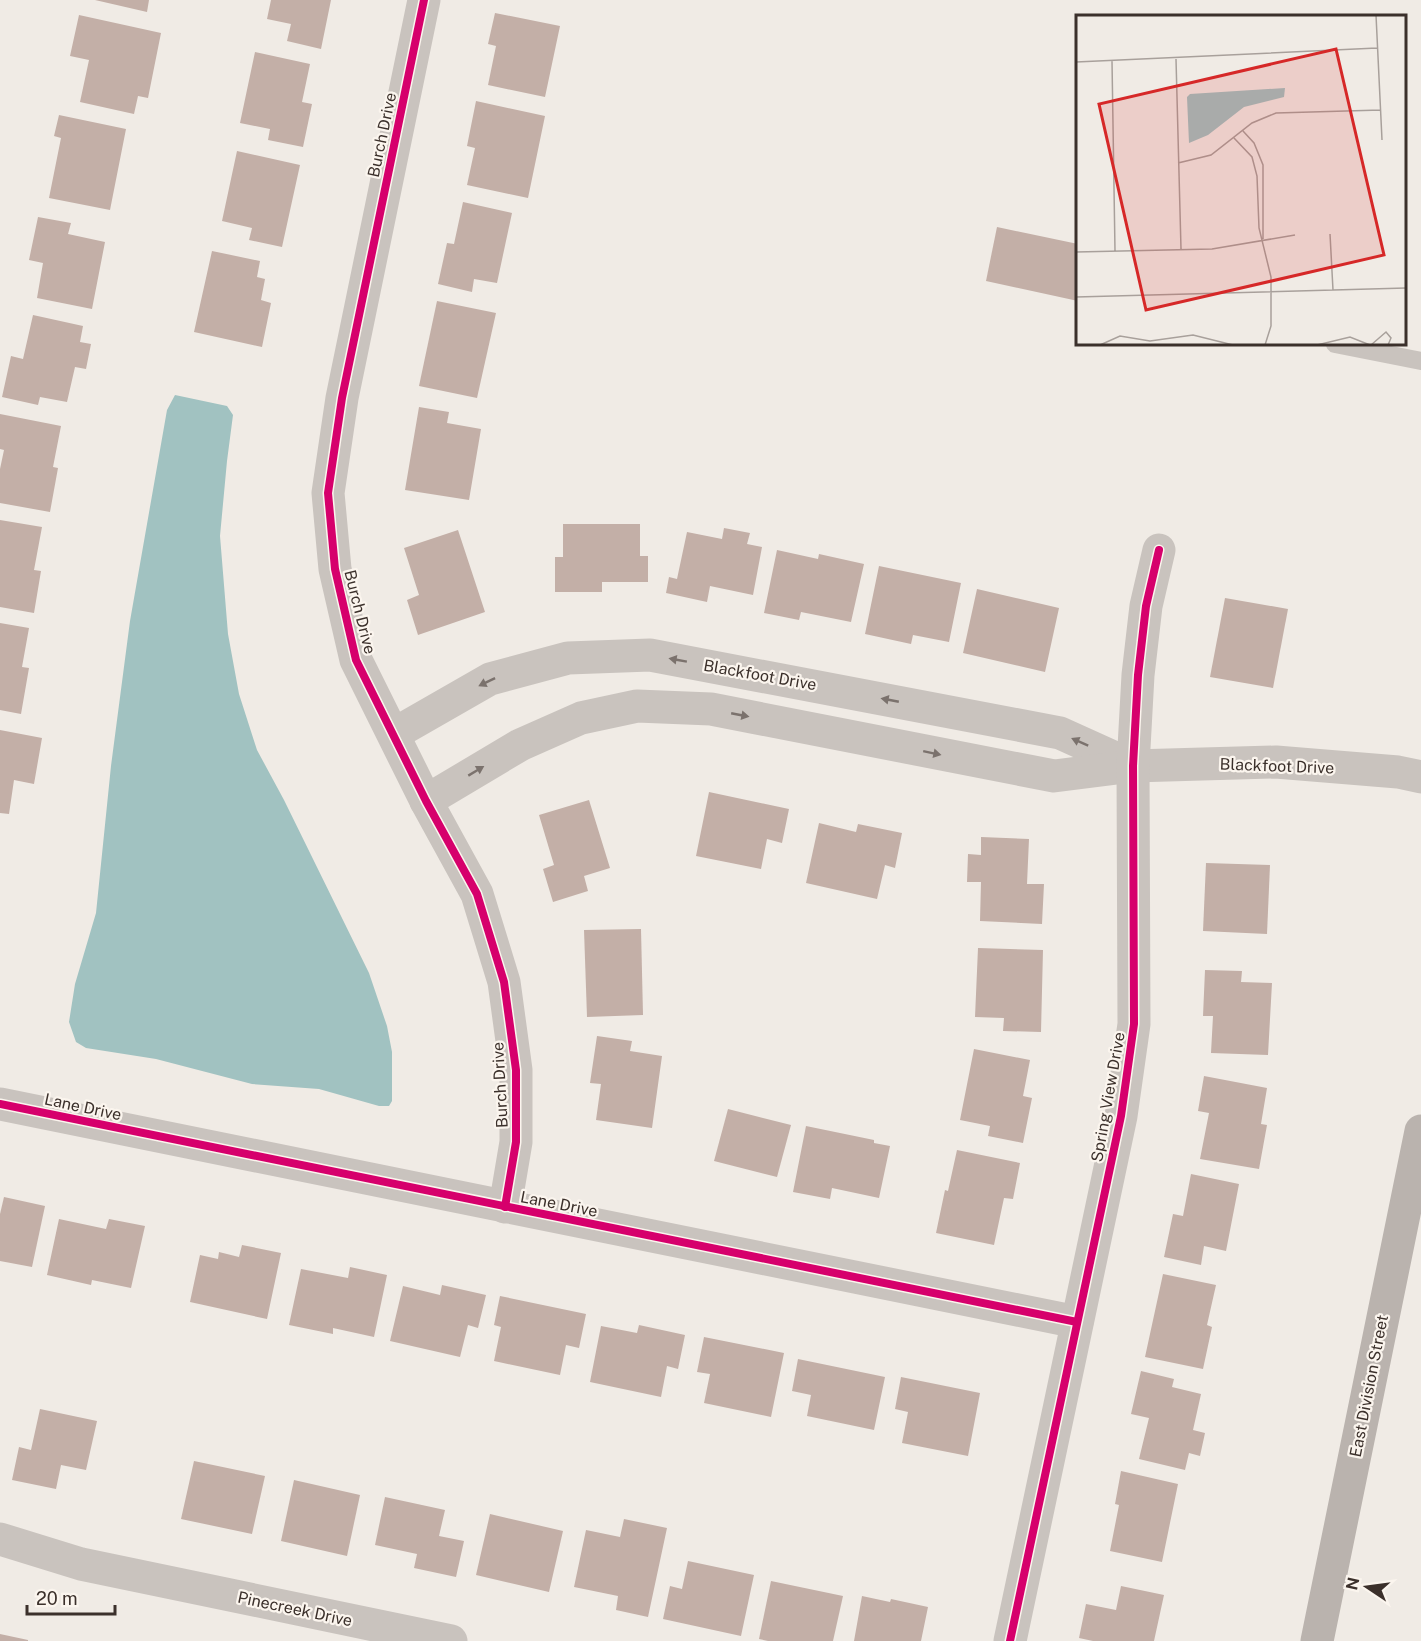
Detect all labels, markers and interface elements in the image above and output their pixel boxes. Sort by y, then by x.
inset map [1076,15,1406,345]
street label: Burch Drive [364,91,400,179]
street label: Burch Drive [340,568,380,656]
one-way arrow [668,655,687,664]
street label: Blackfoot Drive [702,656,818,694]
one-way arrow [478,677,495,686]
one-way arrow [881,694,899,704]
one-way arrow [731,711,750,720]
one-way arrow [1070,737,1088,747]
one-way arrow [922,749,941,758]
street label: Blackfoot Drive [1219,755,1335,777]
one-way arrow [468,765,484,776]
street label: Spring View Drive [1087,1031,1129,1163]
street label: Burch Drive [488,1041,512,1129]
street label: Lane Drive [43,1090,123,1124]
street label: Lane Drive [519,1187,599,1221]
street label: East Division Street [1346,1313,1392,1459]
north arrow [1337,1557,1397,1617]
text: N [1342,1576,1364,1592]
scale bar [27,1578,116,1616]
text: 20 m [36,1588,78,1609]
street label: Pinecreek Drive [236,1588,354,1630]

